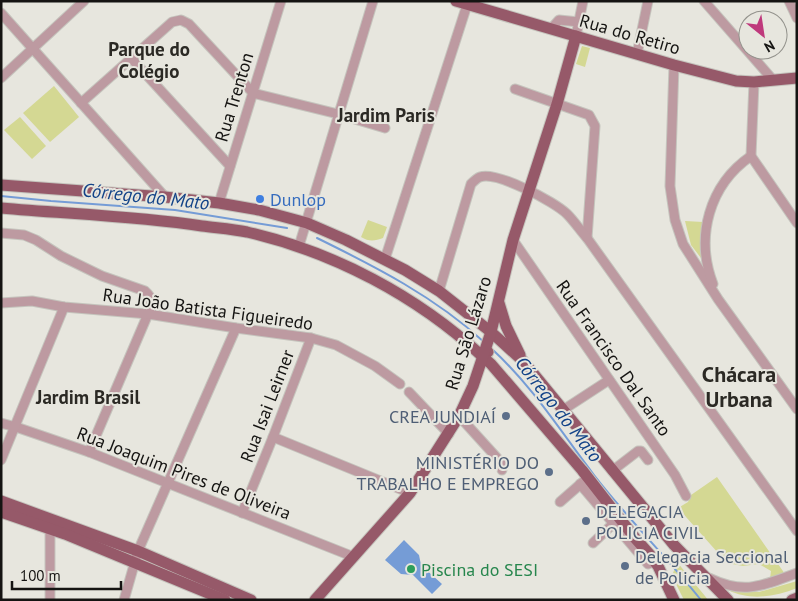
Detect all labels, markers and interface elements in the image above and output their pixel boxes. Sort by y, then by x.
street label: Rua do Retiro [577,9,683,59]
north arrow [738,10,788,60]
text: N [761,36,778,56]
district label: Parque do Colégio [108,37,190,83]
street label: Rua Trenton [210,50,258,144]
district label: Jardim Paris [336,103,435,127]
water label: Córrego do Mato [81,177,211,215]
place label: Dunlop [270,188,326,211]
marker: Dunlop [254,193,266,205]
street label: Rua São Lázaro [440,273,496,393]
street label: Rua Francisco Dal Santo [551,275,677,441]
street label: Rua João Batista Figueiredo [101,283,315,335]
street label: Rua Isai Leirner [235,346,299,466]
water label: Córrego do Mato [510,351,608,467]
district label: Chácara Urbana [702,360,776,413]
district label: Jardim Brasil [35,385,140,409]
place label: CREA JUNDIAÍ [389,405,497,428]
marker: CREA JUNDIAÍ [500,410,512,422]
street label: Rua Joaquim Pires de Oliveira [74,422,294,524]
place label: MINISTÉRIO DO TRABALHO E EMPREGO [357,451,539,495]
marker: MINISTÉRIO DO TRABALHO E EMPREGO [543,466,555,478]
place label: DELEGACIA POLICIA CIVIL [596,500,703,544]
marker: DELEGACIA POLICIA CIVIL [580,515,592,527]
place label: Delegacia Seccional de Policia [635,545,789,589]
scale bar [12,558,121,590]
place label: Piscina do SESI [421,558,538,581]
marker: Delegacia Seccional de Policia [619,560,631,572]
marker: Piscina do SESI [405,563,417,575]
text: 100 m [20,566,61,585]

